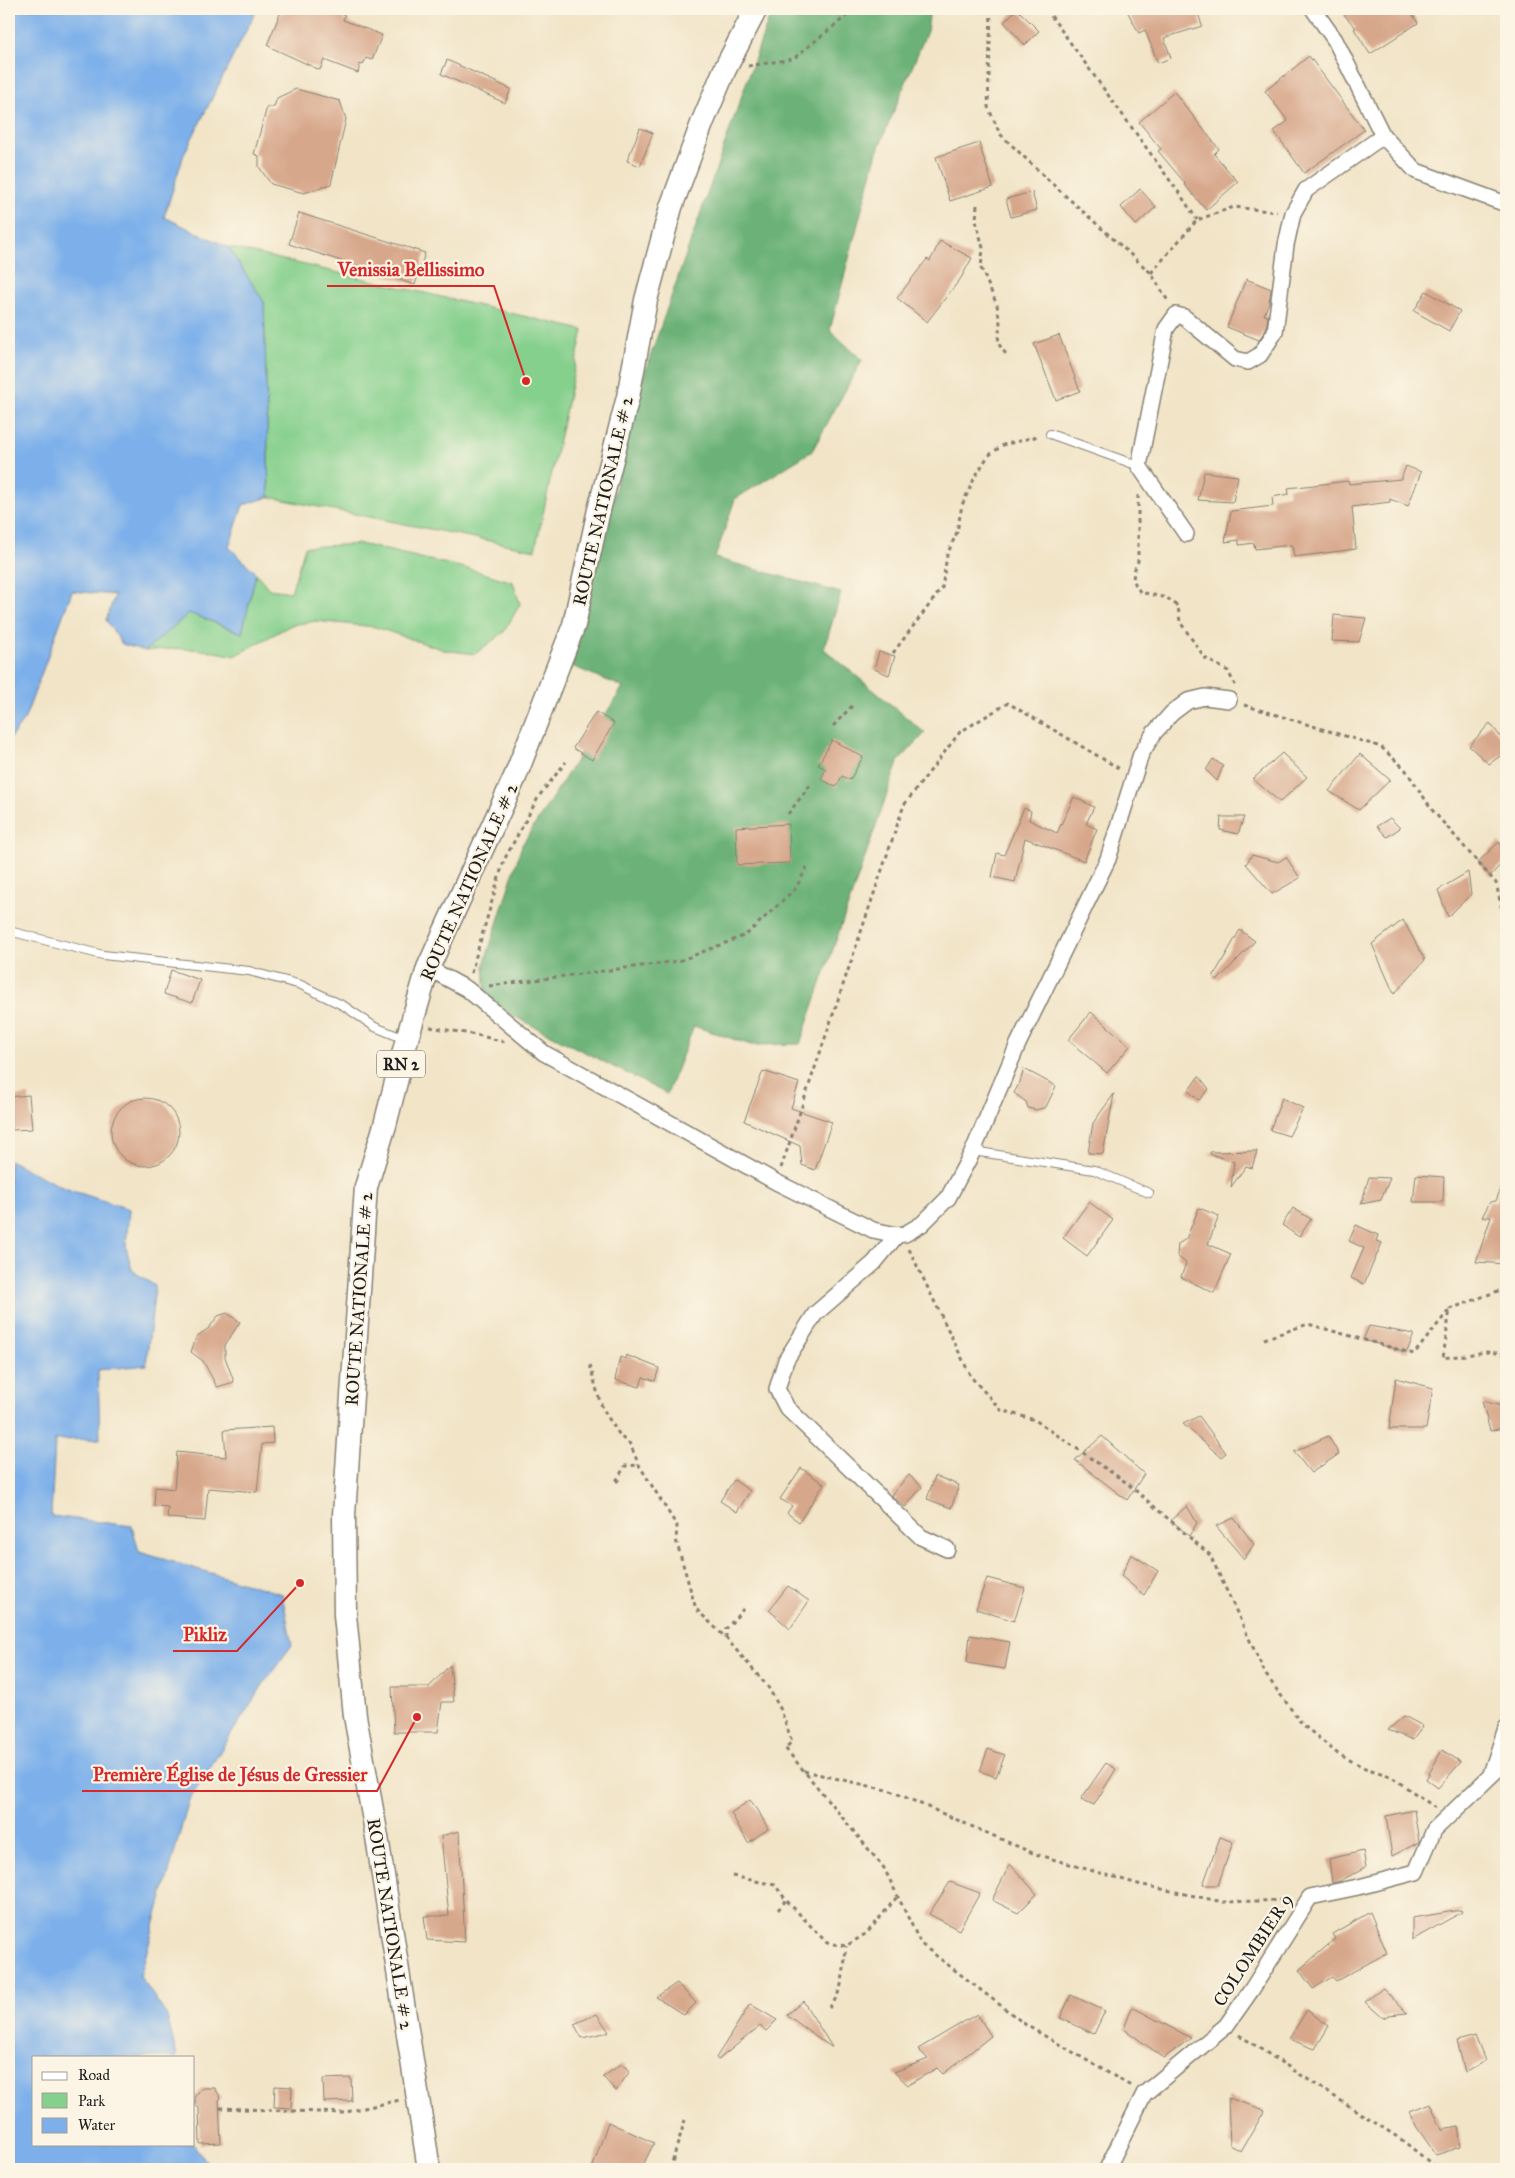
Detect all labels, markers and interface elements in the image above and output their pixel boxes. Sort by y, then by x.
callout: Venissia Bellissimo [327,252,494,286]
text: Venissia Bellissimo [336,258,485,281]
street label: ROUTE NATIONALE # 2 [568,394,638,608]
street label: ROUTE NATIONALE # 2 [415,780,523,984]
road number: RN 2 [377,1050,425,1078]
street label: ROUTE NATIONALE # 2 [341,1191,377,1407]
callout: Pikliz [173,1617,237,1651]
text: Pikliz [183,1623,227,1646]
callout: Première Église de Jésus de Gressier [82,1757,377,1791]
text: Première Église de Jésus de Gressier [93,1761,368,1787]
street label: ROUTE NATIONALE # 2 [362,1817,418,2032]
street label: COLOMBIER 9 [1208,1890,1298,2010]
legend [32,2056,195,2146]
text: Road [78,2066,110,2084]
text: Park [78,2092,105,2110]
text: Water [78,2116,115,2134]

